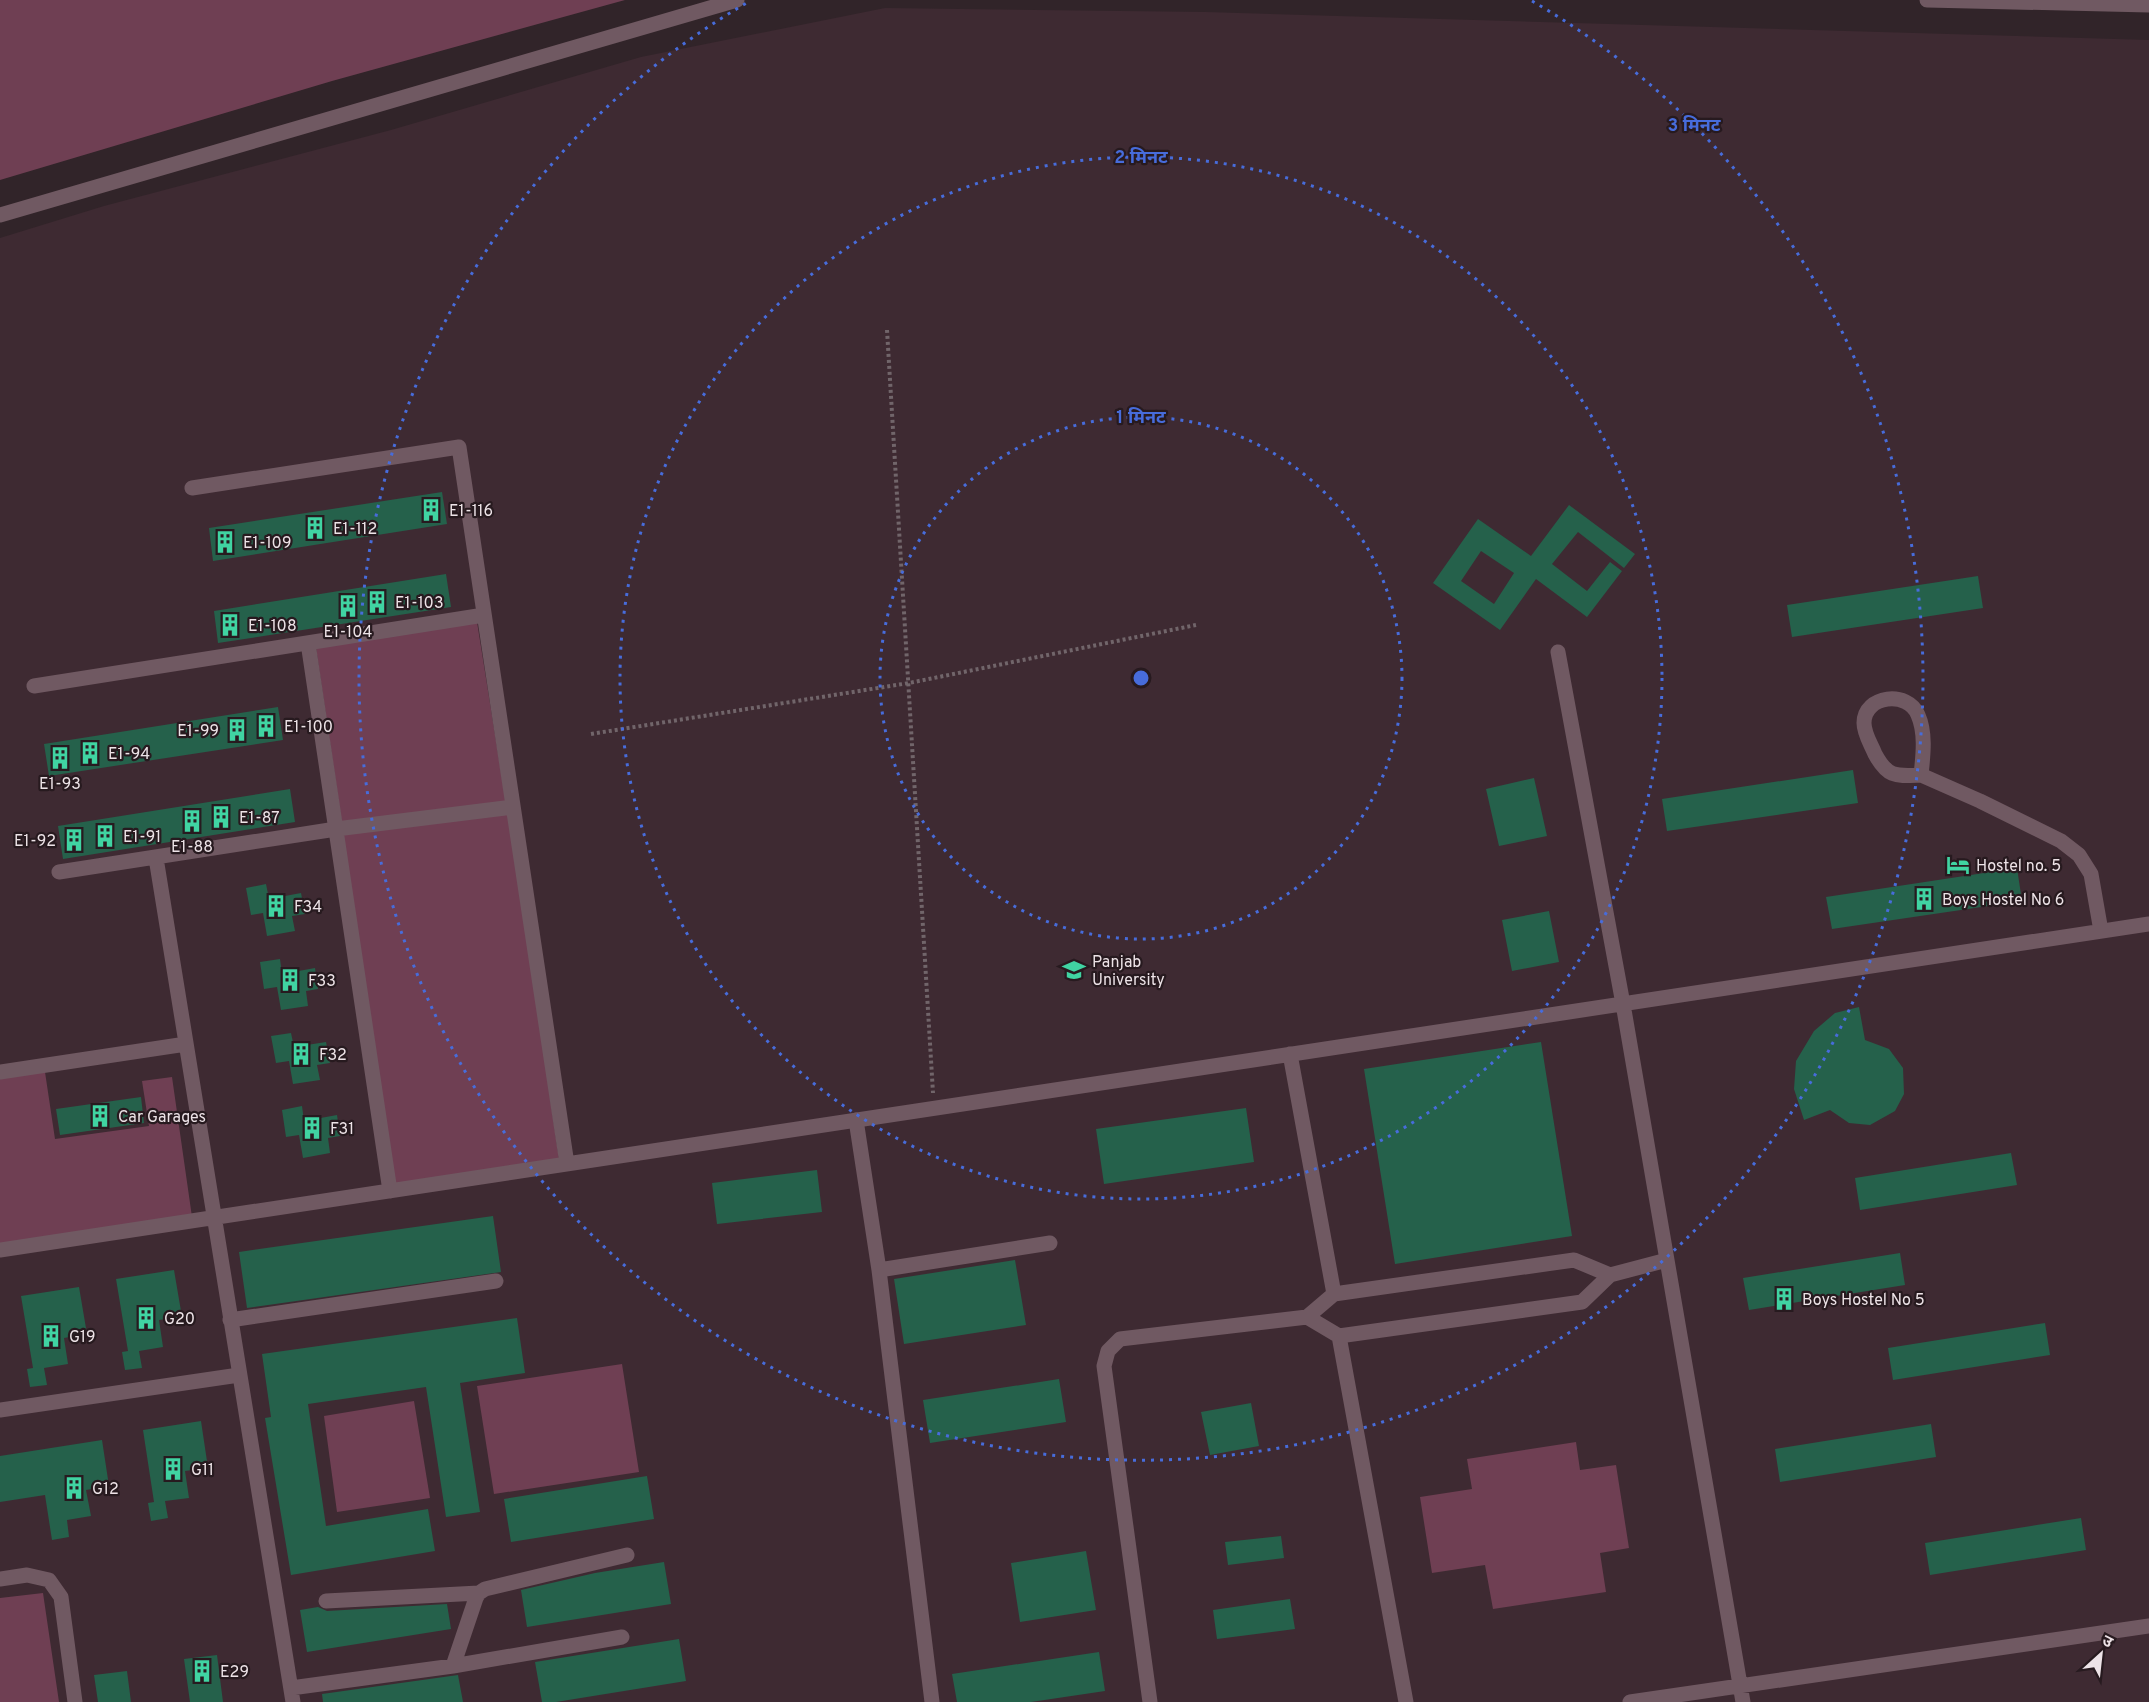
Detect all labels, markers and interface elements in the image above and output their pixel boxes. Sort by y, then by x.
text: 3 मिनट [1667,115,1721,138]
text: 2 मिनट [1114,147,1168,170]
text: 1 मिनट [1116,407,1166,430]
building icon: E1-116 [418,497,444,523]
place label: E1-116 [449,502,493,522]
building icon: E1-112 [302,515,328,541]
place label: E1-112 [333,520,377,540]
building icon: E1-109 [212,529,238,555]
place label: E1-109 [243,534,291,554]
building icon: E1-103 [364,589,390,615]
building icon: E1-104 [335,593,361,619]
place label: E1-103 [395,594,444,614]
building icon: E1-108 [217,612,243,638]
place label: E1-108 [248,617,297,637]
place label: E1-104 [324,623,372,643]
centre of rings [1131,668,1151,688]
building icon: E1-100 [253,713,279,739]
building icon: E1-99 [224,717,250,743]
place label: E1-100 [284,718,333,738]
place label: E1-99 [177,722,219,742]
building icon: E1-94 [77,740,103,766]
building icon: E1-93 [47,745,73,771]
place label: E1-94 [108,745,150,765]
place label: E1-93 [39,775,81,795]
building icon: E1-87 [208,804,234,830]
building icon: E1-88 [179,808,205,834]
place label: E1-87 [239,809,280,829]
building icon: E1-91 [92,823,118,849]
building icon: E1-92 [61,827,87,853]
place label: E1-91 [123,828,161,848]
place label: E1-92 [14,832,56,852]
place label: E1-88 [171,838,213,858]
hotel icon: Hostel no. 5 [1945,852,1971,878]
place label: Hostel no. 5 [1976,857,2061,877]
building icon: Boys Hostel No 6 [1911,886,1937,912]
place label: Boys Hostel No 6 [1942,891,2064,911]
building icon: F34 [263,893,289,919]
place label: F34 [294,898,322,918]
place label: Panjab University [1092,953,1165,991]
school or university icon: Panjab University [1061,957,1087,983]
building icon: F33 [277,967,303,993]
place label: F33 [308,972,336,992]
building icon: F32 [288,1041,314,1067]
place label: F32 [319,1046,347,1066]
building icon: Car Garages [87,1103,113,1129]
place label: Car Garages [118,1108,206,1128]
building icon: F31 [299,1115,325,1141]
place label: F31 [330,1120,354,1140]
building icon: Boys Hostel No 5 [1771,1286,1797,1312]
place label: Boys Hostel No 5 [1802,1291,1925,1311]
building icon: G20 [133,1305,159,1331]
place label: G20 [164,1310,195,1330]
building icon: G19 [38,1323,64,1349]
place label: G19 [69,1328,96,1348]
building icon: G11 [160,1456,186,1482]
place label: G11 [191,1461,214,1481]
building icon: G12 [61,1475,87,1501]
place label: G12 [92,1480,119,1500]
north arrow [2071,1624,2131,1684]
text: उ [2098,1631,2116,1654]
building icon: E29 [189,1658,215,1684]
place label: E29 [220,1663,249,1683]

